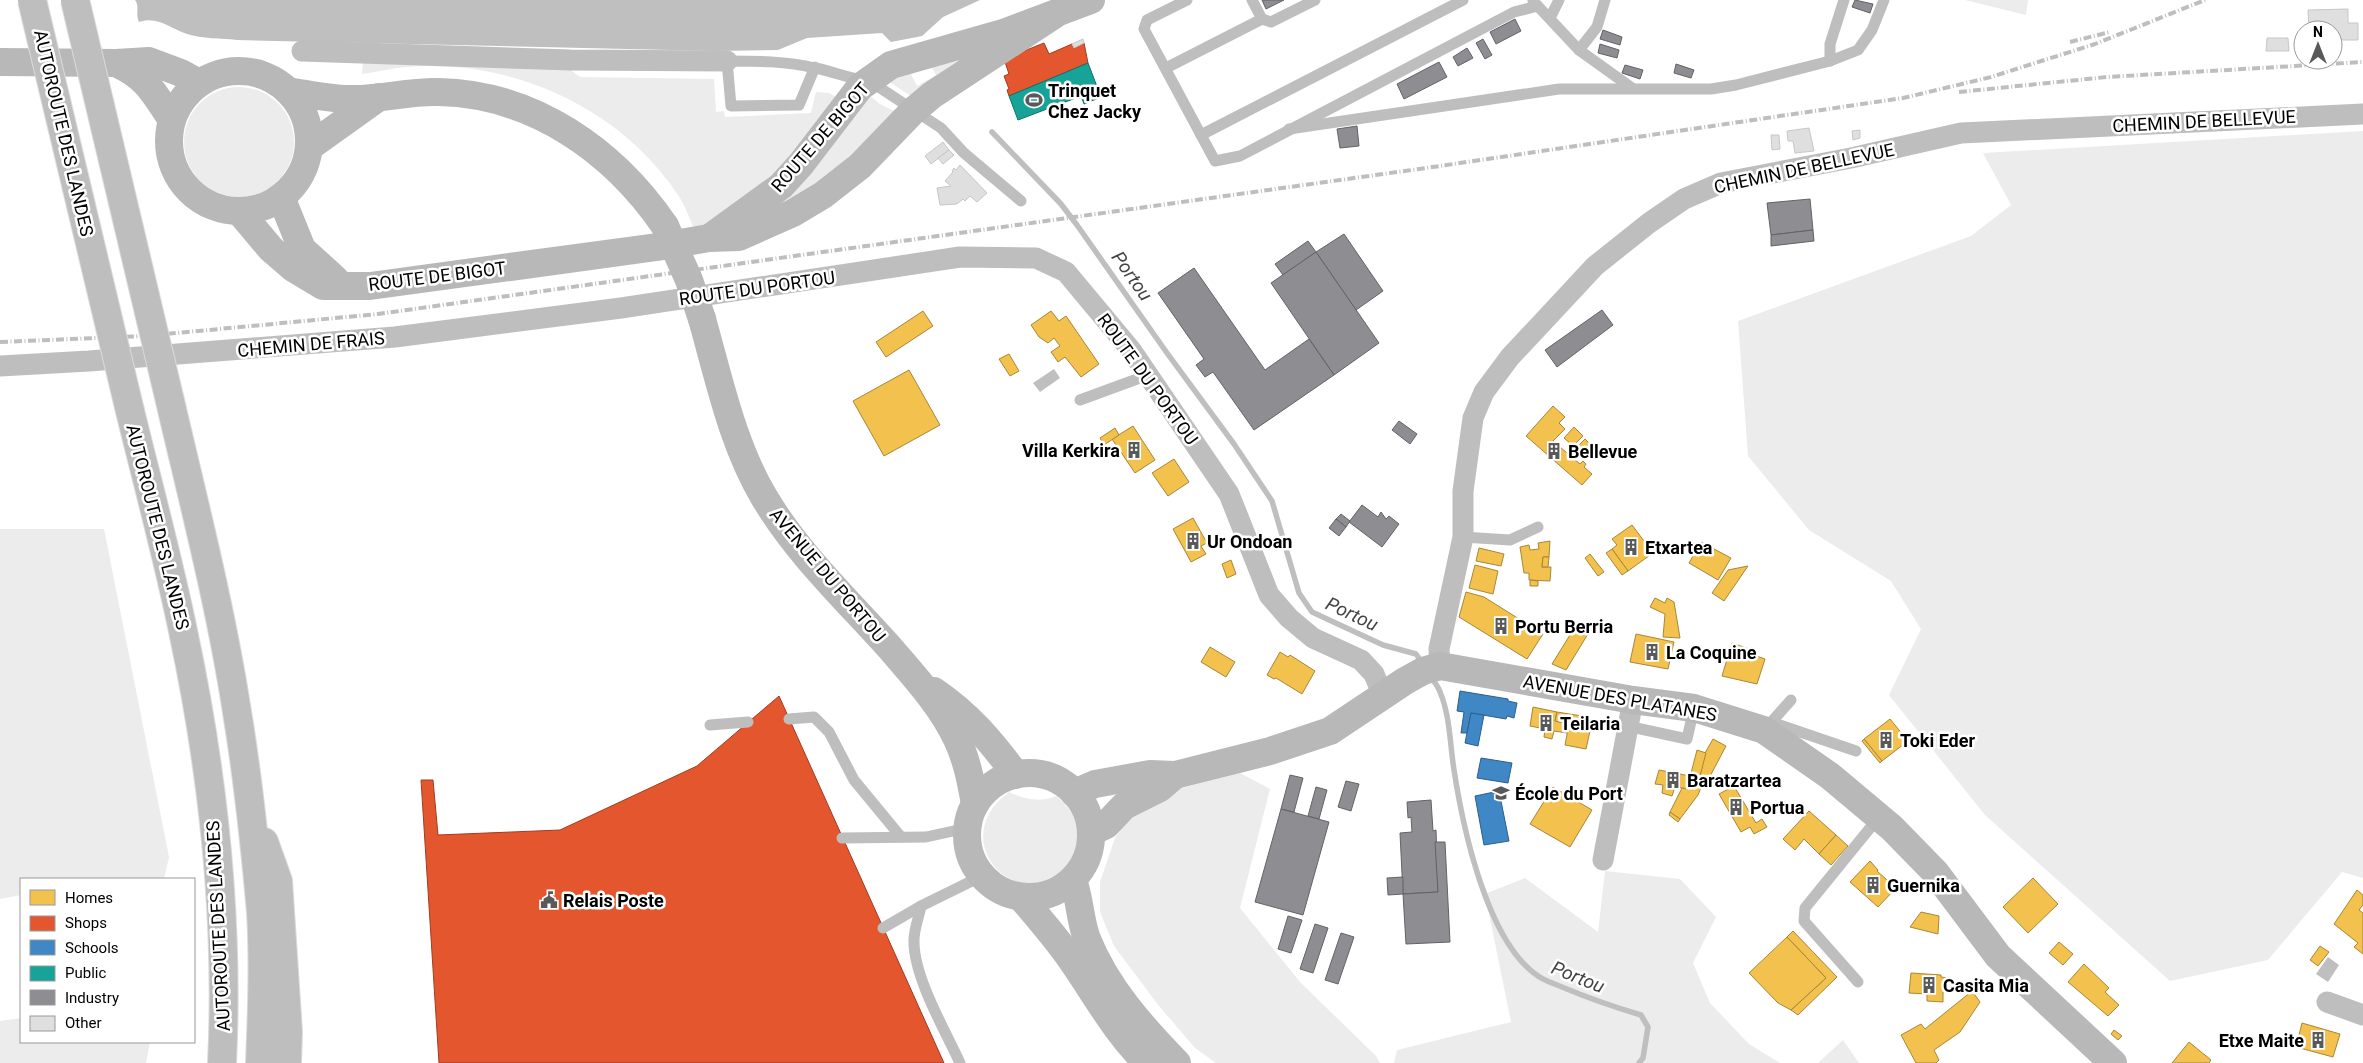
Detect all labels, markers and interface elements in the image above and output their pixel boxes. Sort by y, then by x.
north arrow [2293,20,2343,70]
text: N [2313,24,2323,40]
street label: AUTOROUTE DES LANDES [30,28,98,239]
street label: ROUTE DE BIGOT [767,78,873,196]
place label: Trinquet Chez Jacky [1048,80,1142,122]
sports icon: Trinquet Chez Jacky [1024,90,1044,110]
street label: CHEMIN DE BELLEVUE [2112,106,2296,136]
street label: CHEMIN DE BELLEVUE [1712,139,1896,197]
water label: Portou [1107,247,1157,305]
street label: ROUTE DE BIGOT [367,257,507,295]
street label: ROUTE DU PORTOU [678,267,836,309]
street label: ROUTE DU PORTOU [1093,309,1203,449]
street label: CHEMIN DE FRAIS [237,327,386,361]
street label: AUTOROUTE DES LANDES [122,422,194,632]
place label: Villa Kerkira [1022,440,1120,461]
building icon: Villa Kerkira [1124,440,1144,460]
building icon: Bellevue [1544,441,1564,461]
place label: Bellevue [1568,441,1638,462]
street label: AVENUE DU PORTOU [766,504,890,646]
building icon: Ur Ondoan [1183,531,1203,551]
place label: Ur Ondoan [1207,531,1292,552]
building icon: Etxartea [1621,537,1641,557]
place label: Etxartea [1645,537,1713,558]
water label: Portou [1322,592,1382,636]
building icon: Portu Berria [1491,616,1511,636]
place label: Portu Berria [1515,616,1613,637]
building icon: La Coquine [1642,642,1662,662]
place label: La Coquine [1666,642,1757,663]
street label: AVENUE DES PLATANES [1521,671,1719,725]
building icon: Teilaria [1536,713,1556,733]
place label: Teilaria [1560,713,1621,734]
building icon: Toki Eder [1876,730,1896,750]
place label: Toki Eder [1900,730,1975,751]
building icon: Baratzartea [1663,770,1683,790]
place label: Baratzartea [1687,770,1782,791]
school or university icon: École du Port [1491,783,1511,803]
place label: École du Port [1515,783,1623,804]
building icon: Portua [1726,797,1746,817]
place label: Portua [1750,797,1805,818]
street label: AUTOROUTE DES LANDES [202,820,234,1032]
building icon: Guernika [1863,875,1883,895]
place label: Guernika [1887,875,1960,896]
legend [20,878,195,1043]
text: Homes [65,889,113,907]
public building icon: Relais Poste [539,890,559,910]
place label: Relais Poste [563,890,664,911]
text: Shops [65,914,107,932]
text: Schools [65,939,119,957]
water label: Portou [1548,956,1608,998]
text: Public [65,964,106,982]
building icon: Casita Mia [1919,975,1939,995]
place label: Casita Mia [1943,975,2029,996]
text: Industry [65,989,119,1007]
text: Other [65,1014,102,1032]
place label: Etxe Maite [2219,1030,2304,1051]
building icon: Etxe Maite [2308,1030,2328,1050]

